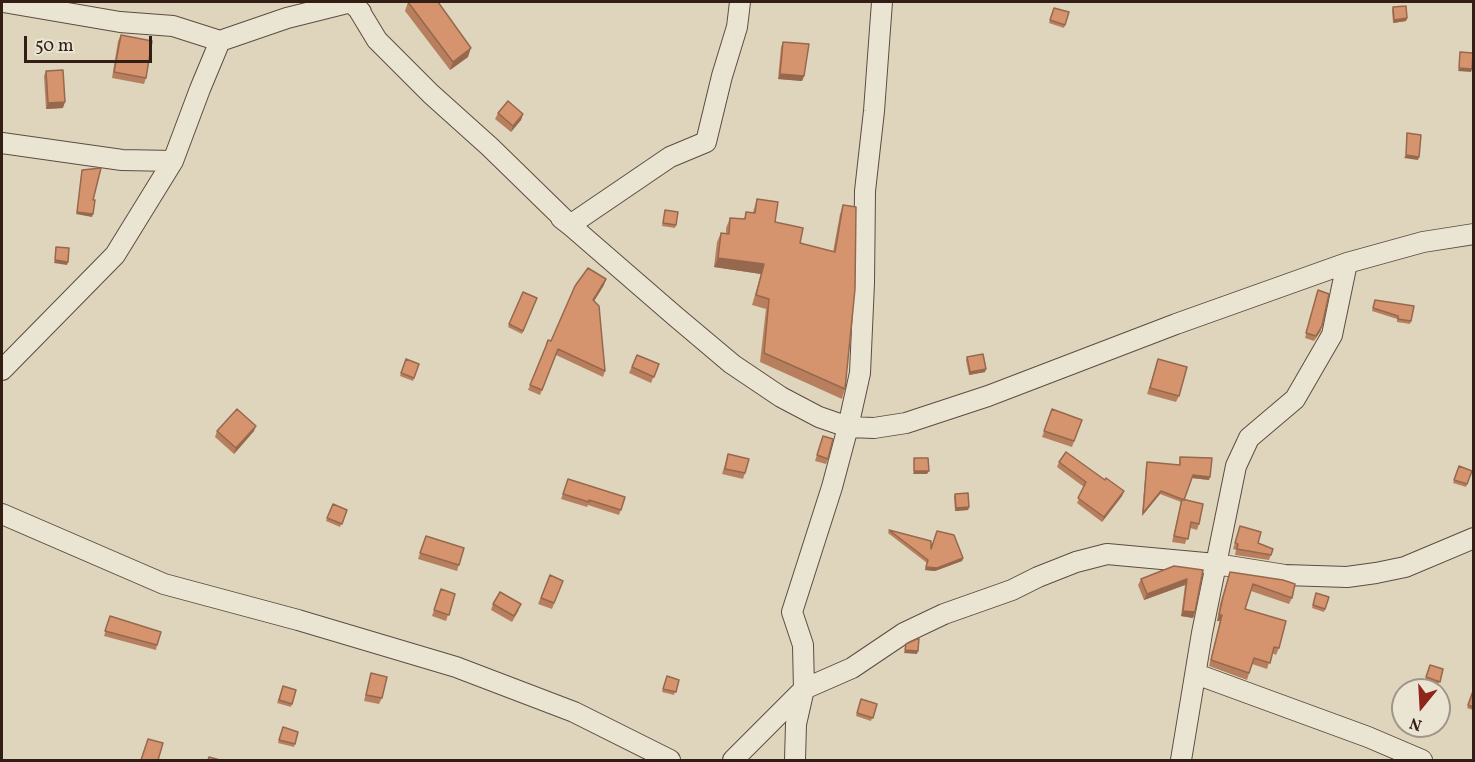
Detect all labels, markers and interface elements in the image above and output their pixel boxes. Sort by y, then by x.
scale bar [27,24,154,62]
text: 50 m [35,34,74,59]
north arrow [1391,678,1451,738]
text: N [1407,711,1425,735]

